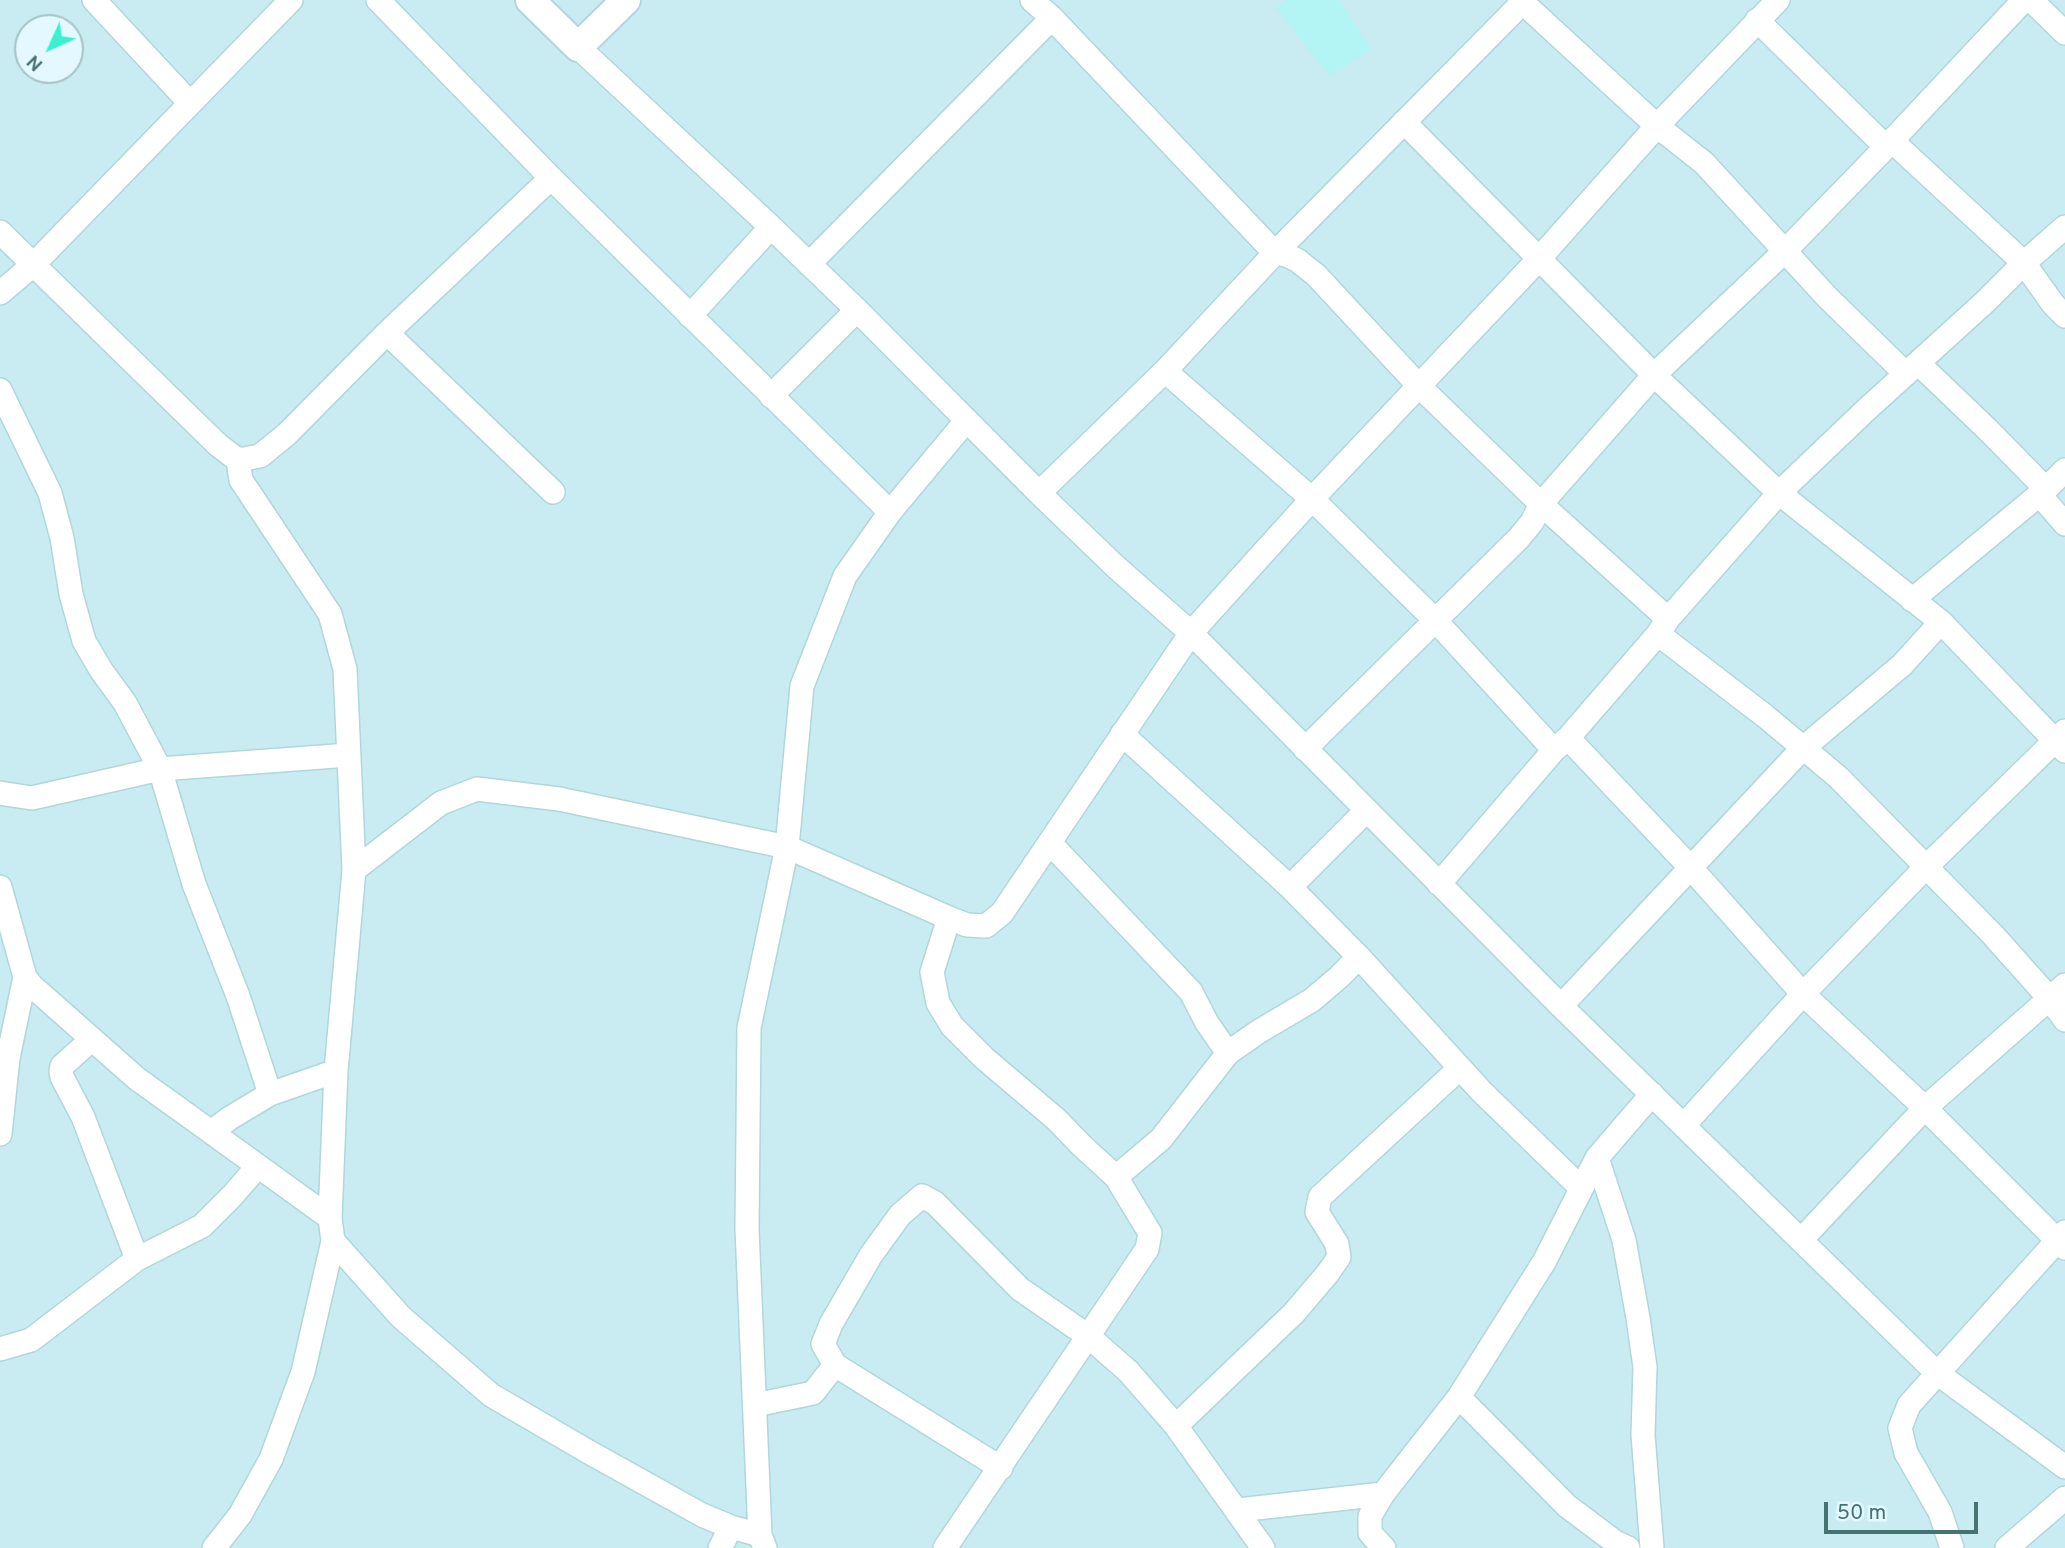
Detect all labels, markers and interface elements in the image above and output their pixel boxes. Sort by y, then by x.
north arrow [14,14,84,84]
text: N [22,49,49,76]
scale bar [1827,1488,1981,1532]
text: 50 m [1837,1500,1886,1527]

